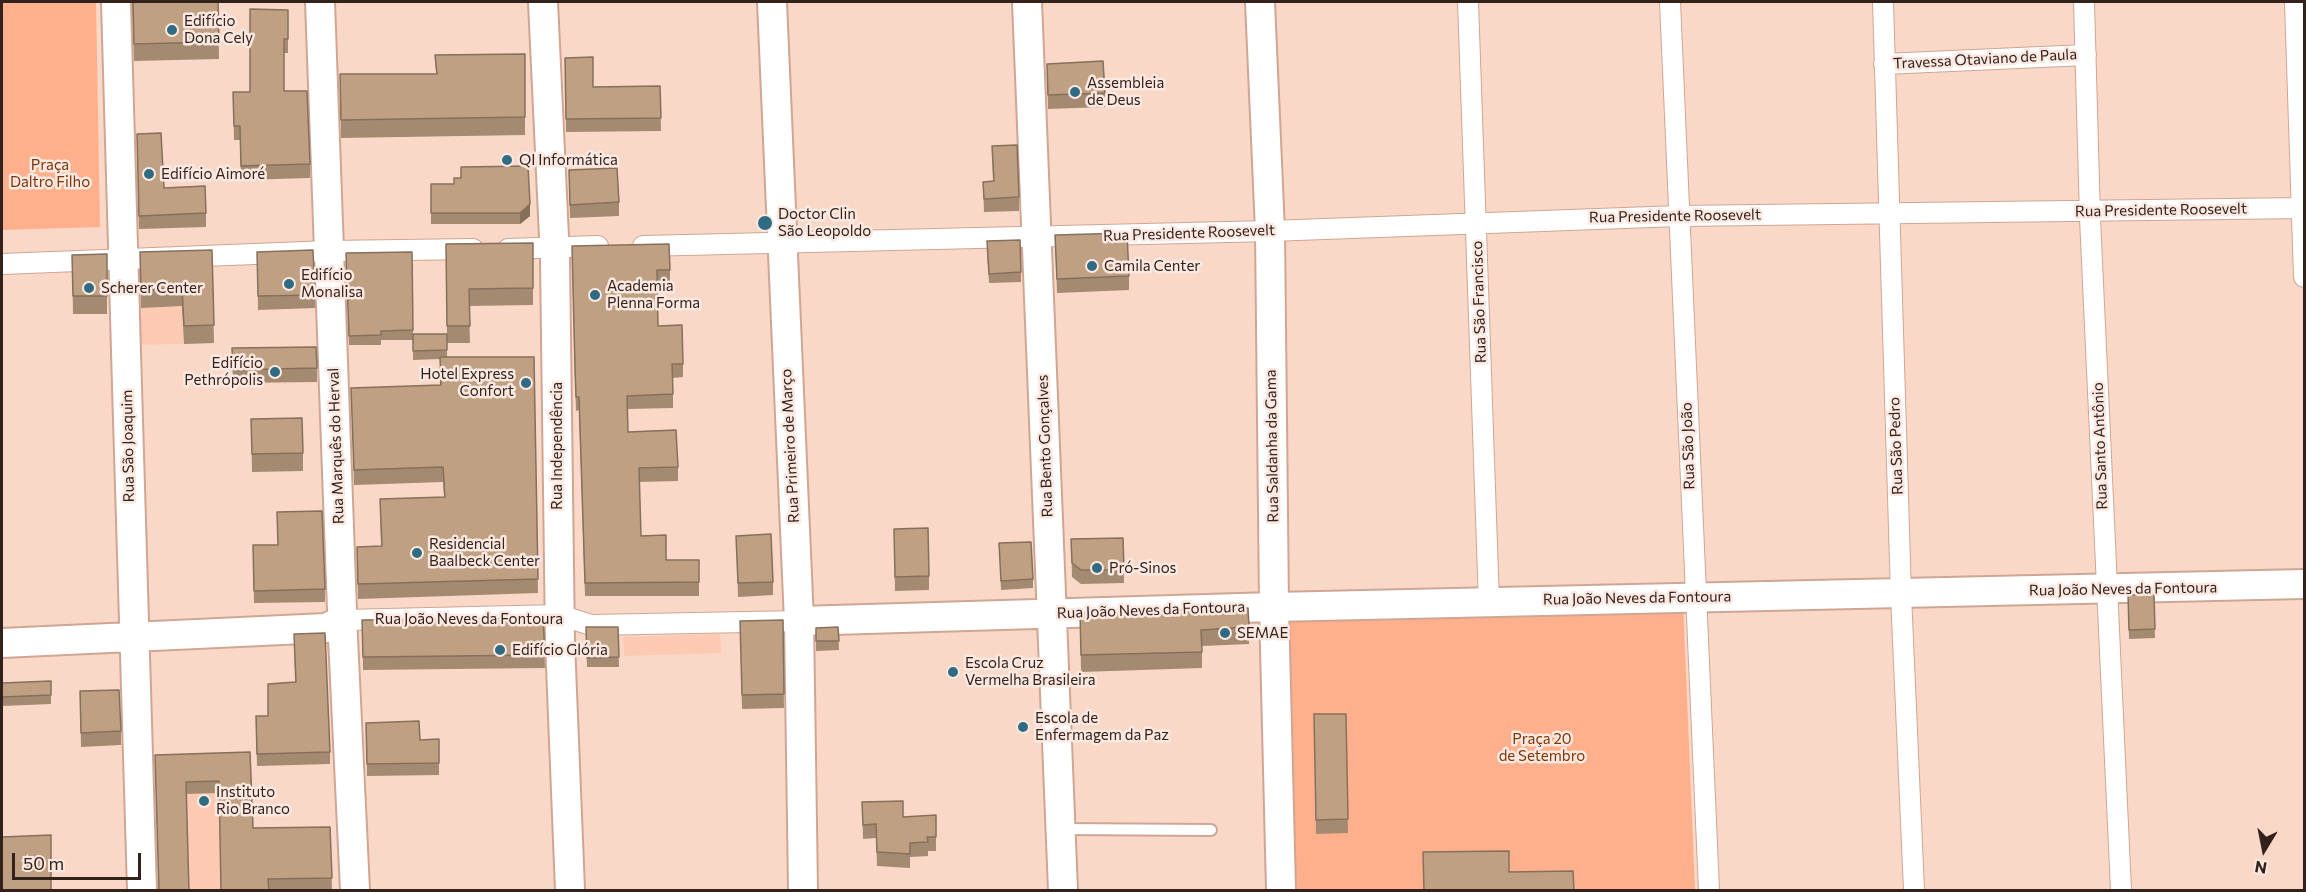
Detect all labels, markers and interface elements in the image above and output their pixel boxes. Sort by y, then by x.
place label: Edifício Dona Cely [184,12,253,47]
marker: Edifício Dona Cely [165,23,179,37]
street label: Travessa Otaviano de Paula [1893,45,2077,73]
place label: Assembleia de Deus [1087,74,1164,109]
marker: Assembleia de Deus [1068,85,1082,99]
place label: QI Informática [519,151,618,169]
marker: QI Informática [500,153,514,167]
park label: Praça Daltro Filho [10,156,90,191]
place label: Edifício Aimoré [161,165,265,183]
marker: Edifício Aimoré [142,167,156,181]
street label: Rua Presidente Roosevelt [2075,200,2247,220]
place label: Doctor Clin São Leopoldo [778,205,871,240]
street label: Rua Presidente Roosevelt [1589,206,1761,226]
marker: Doctor Clin São Leopoldo [756,214,774,232]
street label: Rua Presidente Roosevelt [1103,221,1275,245]
street label: Rua São Francisco [1468,240,1490,364]
place label: Camila Center [1104,257,1200,275]
marker: Camila Center [1085,259,1099,273]
place label: Edifício Monalisa [301,266,363,301]
marker: Edifício Monalisa [282,277,296,291]
place label: Academia Plenna Forma [607,277,700,312]
place label: Scherer Center [101,279,203,297]
marker: Scherer Center [82,281,96,295]
marker: Academia Plenna Forma [588,288,602,302]
place label: Edifício Pethrópolis [184,354,263,389]
marker: Edifício Pethrópolis [268,365,282,379]
place label: Hotel Express Confort [420,365,514,400]
street label: Rua Marquês do Herval [324,368,348,524]
street label: Rua Primeiro de Março [777,368,803,524]
street label: Rua Saldanha da Gama [1262,369,1282,523]
street label: Rua Bento Gonçalves [1034,374,1056,518]
marker: Hotel Express Confort [519,376,533,390]
street label: Rua Independência [548,382,566,510]
street label: Rua Santo Antônio [2089,382,2111,510]
street label: Rua São Joaquim [118,389,138,503]
street label: Rua São Pedro [1885,397,1907,495]
street label: Rua São João [1677,402,1699,490]
place label: Residencial Baalbeck Center [429,535,540,570]
marker: Residencial Baalbeck Center [410,546,424,560]
place label: Pró-Sinos [1109,559,1176,577]
marker: Pró-Sinos [1090,561,1104,575]
street label: Rua João Neves da Fontoura [2029,578,2217,600]
street label: Rua João Neves da Fontoura [1543,587,1731,609]
street label: Rua João Neves da Fontoura [1057,598,1245,622]
street label: Rua João Neves da Fontoura [375,610,563,628]
place label: SEMAE [1237,624,1288,642]
marker: SEMAE [1218,626,1232,640]
place label: Edifício Glória [512,641,608,659]
marker: Edifício Glória [493,643,507,657]
place label: Escola Cruz Vermelha Brasileira [965,654,1096,689]
marker: Escola Cruz Vermelha Brasileira [946,665,960,679]
place label: Escola de Enfermagem da Paz [1035,709,1169,744]
marker: Escola de Enfermagem da Paz [1016,720,1030,734]
park label: Praça 20 de Setembro [1499,730,1585,765]
place label: Instituto Rio Branco [216,783,290,818]
marker: Instituto Rio Branco [197,794,211,808]
north arrow [2234,820,2294,880]
scale bar [15,841,144,879]
text: 50 m [23,852,64,874]
text: N [2253,858,2268,879]

